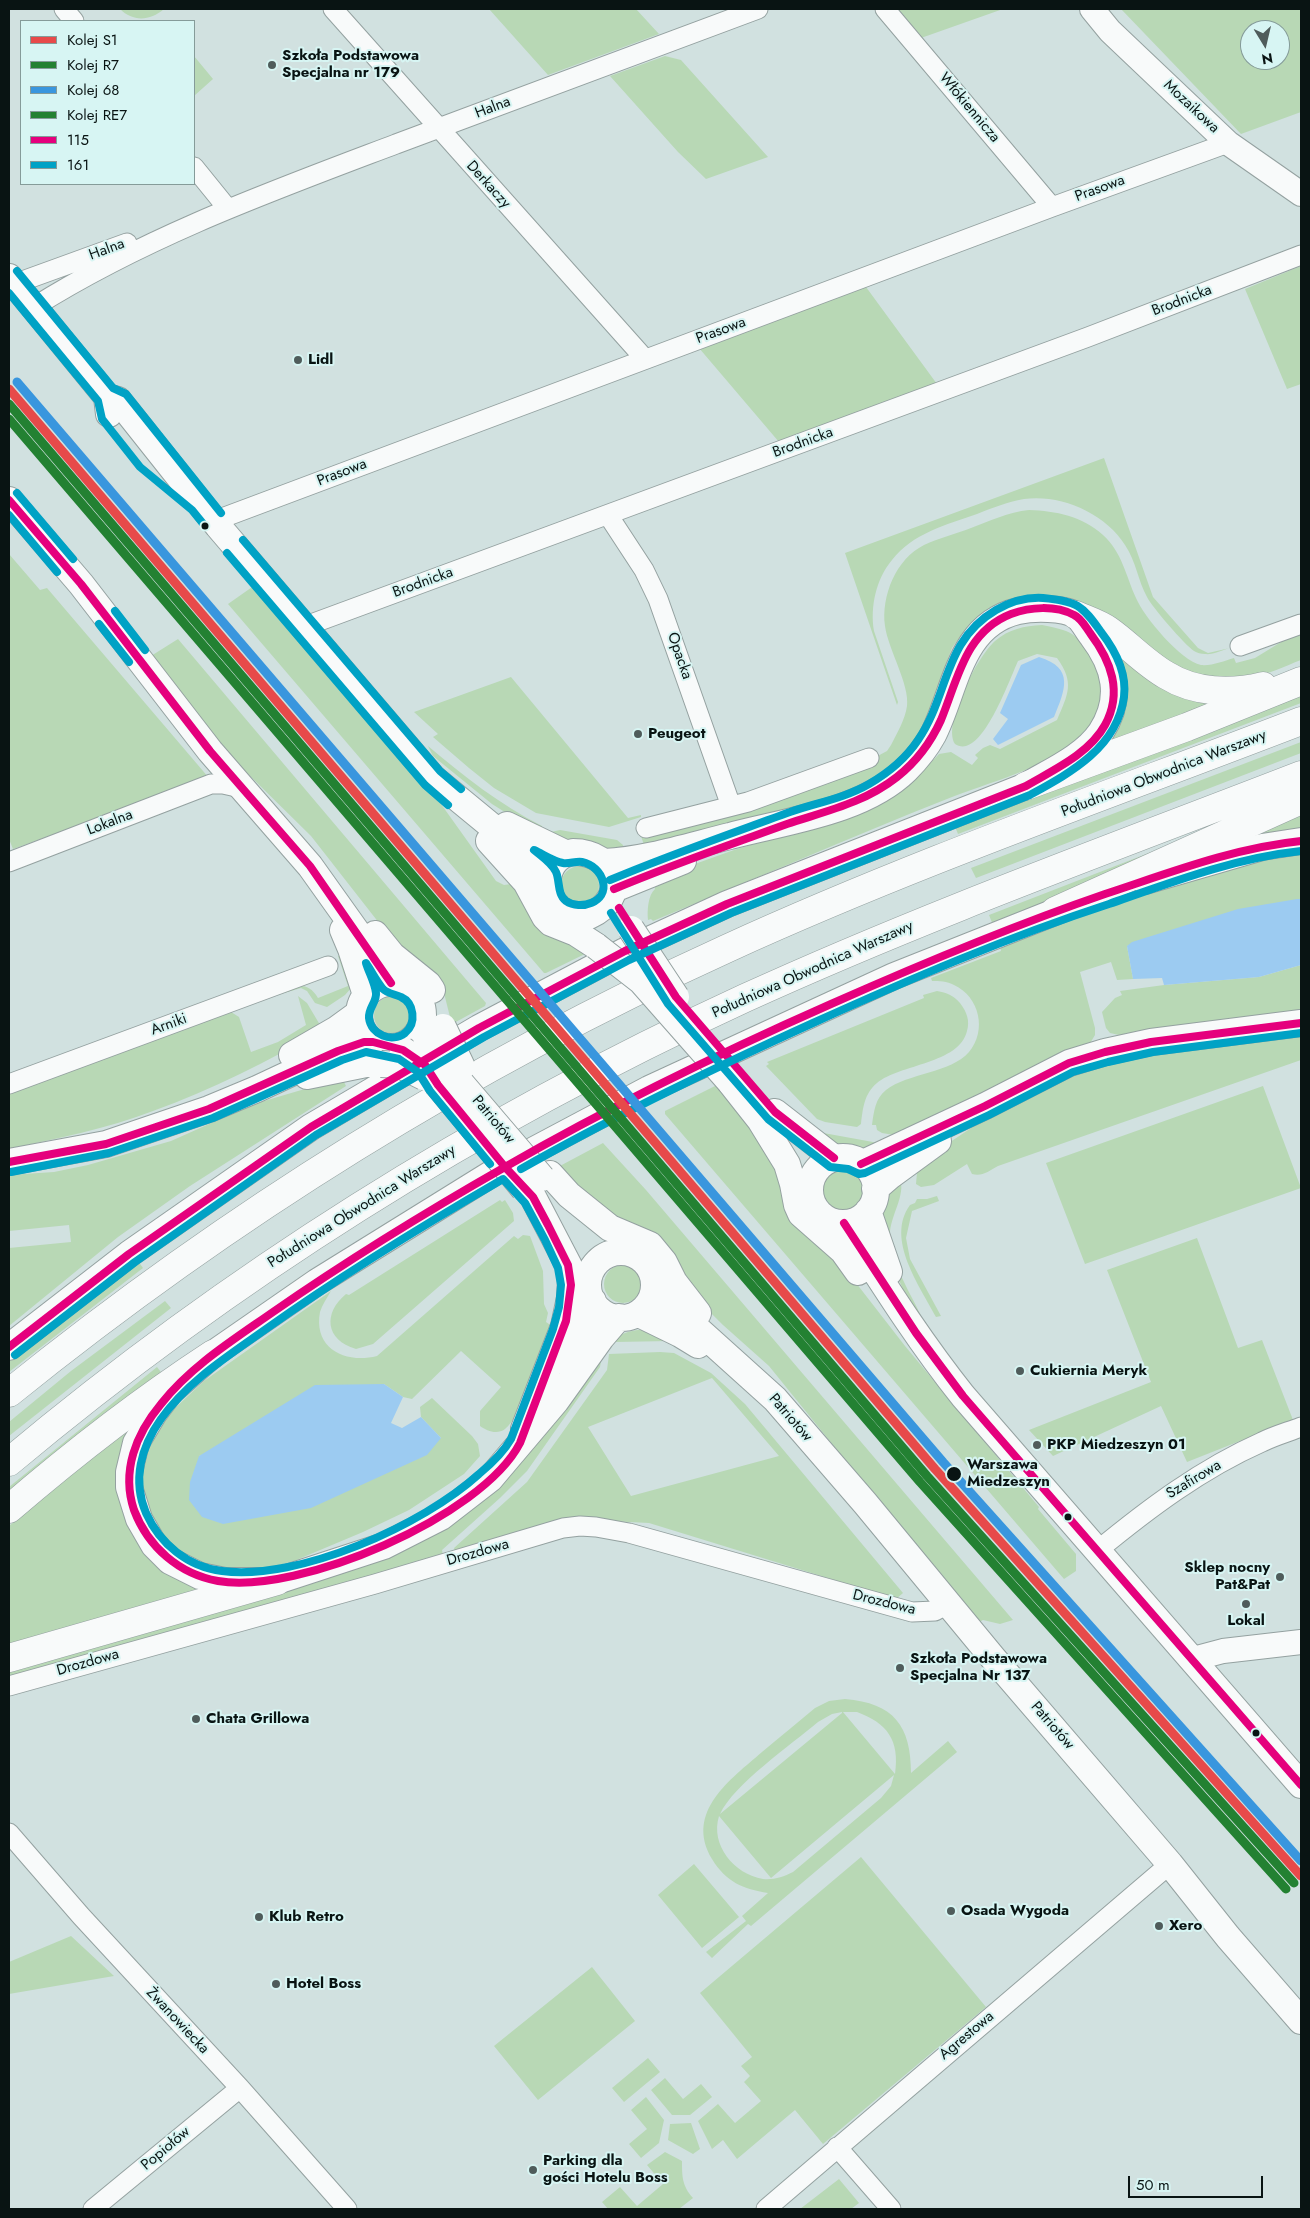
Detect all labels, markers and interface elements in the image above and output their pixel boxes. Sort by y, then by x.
legend [20,20,195,185]
north arrow [1240,20,1290,70]
text: Kolej S1 [67,29,118,51]
place label: Szkoła Podstawowa Specjalna nr 179 [282,47,419,82]
text: N [1260,48,1274,70]
text: Kolej R7 [67,54,119,76]
marker: Szkoła Podstawowa Specjalna nr 179 [266,59,278,71]
street label: Włókiennicza [935,69,1003,147]
street label: Mozaikowa [1159,77,1223,137]
text: Kolej 68 [67,79,119,101]
street label: Halna [473,93,513,123]
text: Kolej RE7 [67,104,127,126]
text: 115 [67,129,89,151]
text: 161 [67,154,89,176]
street label: Derkaczy [462,158,514,212]
street label: Prasowa [1073,172,1127,206]
street label: Halna [87,235,127,265]
street label: Brodnicka [1149,281,1215,321]
street label: Prasowa [694,314,748,348]
place label: Lidl [308,351,333,369]
marker: Lidl [292,354,304,366]
street label: Brodnicka [770,424,836,462]
street label: Prasowa [315,455,369,491]
unlabelled marker [200,521,210,531]
street label: Brodnicka [390,564,456,602]
street label: Opacka [663,630,695,682]
place label: Peugeot [648,725,705,743]
street label: Południowa Obwodnica Warszawy [1059,727,1269,821]
marker: Peugeot [632,728,644,740]
street label: Lokalna [85,806,135,840]
street label: Południowa Obwodnica Warszawy [710,917,916,1023]
street label: Arniki [148,1010,190,1040]
street label: Patriotów [468,1092,518,1148]
street label: Południowa Obwodnica Warszawy [265,1142,459,1272]
place label: Cukiernia Meryk [1030,1362,1147,1380]
marker: Cukiernia Meryk [1014,1365,1026,1377]
street label: Patriotów [764,1390,816,1446]
place label: PKP Miedzeszyn 01 [1047,1436,1186,1454]
marker: PKP Miedzeszyn 01 [1031,1439,1043,1451]
place label: Warszawa Miedzeszyn [967,1456,1050,1491]
street label: Szafirowa [1163,1457,1225,1503]
marker: Warszawa Miedzeszyn [945,1465,963,1483]
unlabelled marker [1063,1512,1073,1522]
street label: Drozdowa [445,1536,511,1570]
place label: Sklep nocny Pat&Pat [1184,1559,1270,1594]
marker: Sklep nocny Pat&Pat [1274,1571,1286,1583]
street label: Drozdowa [851,1587,917,1619]
marker: Lokal [1240,1598,1252,1610]
place label: Lokal [1227,1612,1265,1630]
street label: Drozdowa [55,1646,121,1680]
place label: Szkoła Podstawowa Specjalna Nr 137 [910,1650,1047,1685]
marker: Szkoła Podstawowa Specjalna Nr 137 [894,1662,906,1674]
street label: Patriotów [1026,1698,1078,1754]
place label: Chata Grillowa [206,1710,309,1728]
marker: Chata Grillowa [190,1713,202,1725]
unlabelled marker [1251,1728,1261,1738]
place label: Osada Wygoda [961,1902,1069,1920]
marker: Osada Wygoda [945,1905,957,1917]
place label: Klub Retro [269,1908,344,1926]
marker: Klub Retro [253,1911,265,1923]
place label: Xero [1169,1917,1202,1935]
marker: Xero [1153,1920,1165,1932]
place label: Hotel Boss [286,1975,361,1993]
marker: Hotel Boss [270,1978,282,1990]
street label: Żwanowiecka [142,1984,212,2058]
street label: Agrestowa [936,2008,998,2064]
street label: Popiołów [138,2123,194,2175]
place label: Parking dla gości Hotelu Boss [543,2152,668,2187]
marker: Parking dla gości Hotelu Boss [527,2164,539,2176]
scale bar [1130,2166,1265,2198]
text: 50 m [1136,2174,1170,2196]

